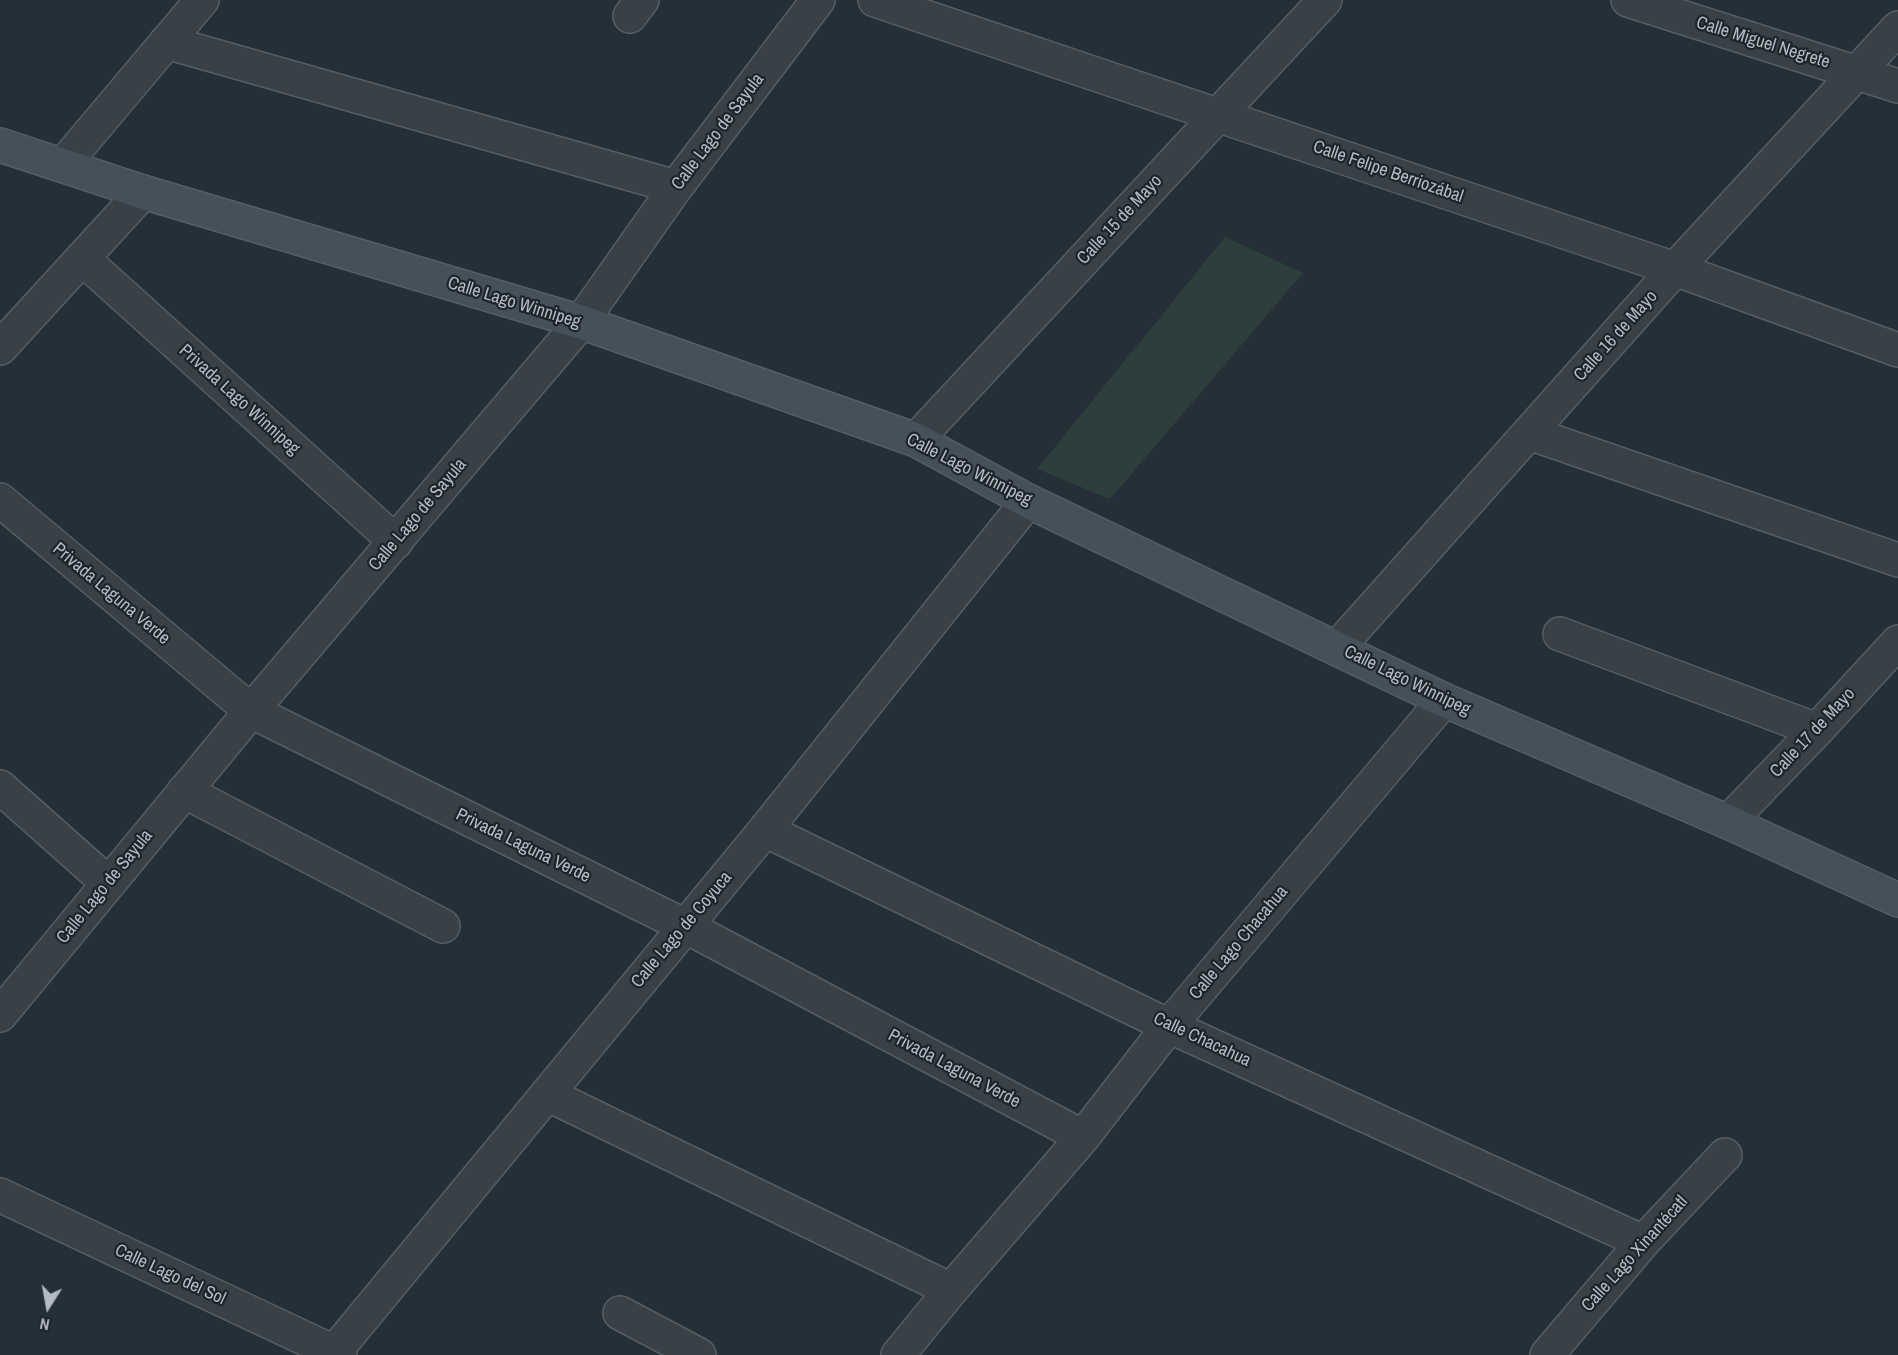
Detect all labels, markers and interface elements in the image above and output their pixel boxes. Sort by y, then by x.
street label: Calle Miguel Negrete [1694,12,1832,74]
street label: Calle Lago de Sayula [667,69,769,195]
street label: Calle Felipe Berriozábal [1310,136,1466,208]
street label: Calle 15 de Mayo [1073,171,1167,269]
street label: Calle Lago Winnipeg [445,273,583,333]
street label: Calle 16 de Mayo [1570,286,1662,386]
street label: Privada Lago Winnipeg [174,340,304,460]
street label: Calle Lago Winnipeg [903,429,1035,511]
street label: Calle Lago de Sayula [365,454,471,576]
street label: Privada Laguna Verde [48,539,174,649]
street label: Calle Lago Winnipeg [1340,641,1474,721]
street label: Calle 17 de Mayo [1766,684,1860,782]
street label: Privada Laguna Verde [452,804,594,888]
street label: Calle Lago de Sayula [52,826,158,948]
street label: Calle Lago de Coyuca [627,867,737,993]
street label: Calle Lago Chacahua [1185,882,1293,1004]
street label: Calle Chacahua [1150,1008,1254,1072]
street label: Privada Laguna Verde [884,1025,1024,1113]
street label: Calle Lago Xinantécatl [1577,1192,1693,1316]
street label: Calle Lago del Sol [111,1240,229,1310]
north arrow [18,1277,78,1337]
text: N [38,1313,51,1336]

